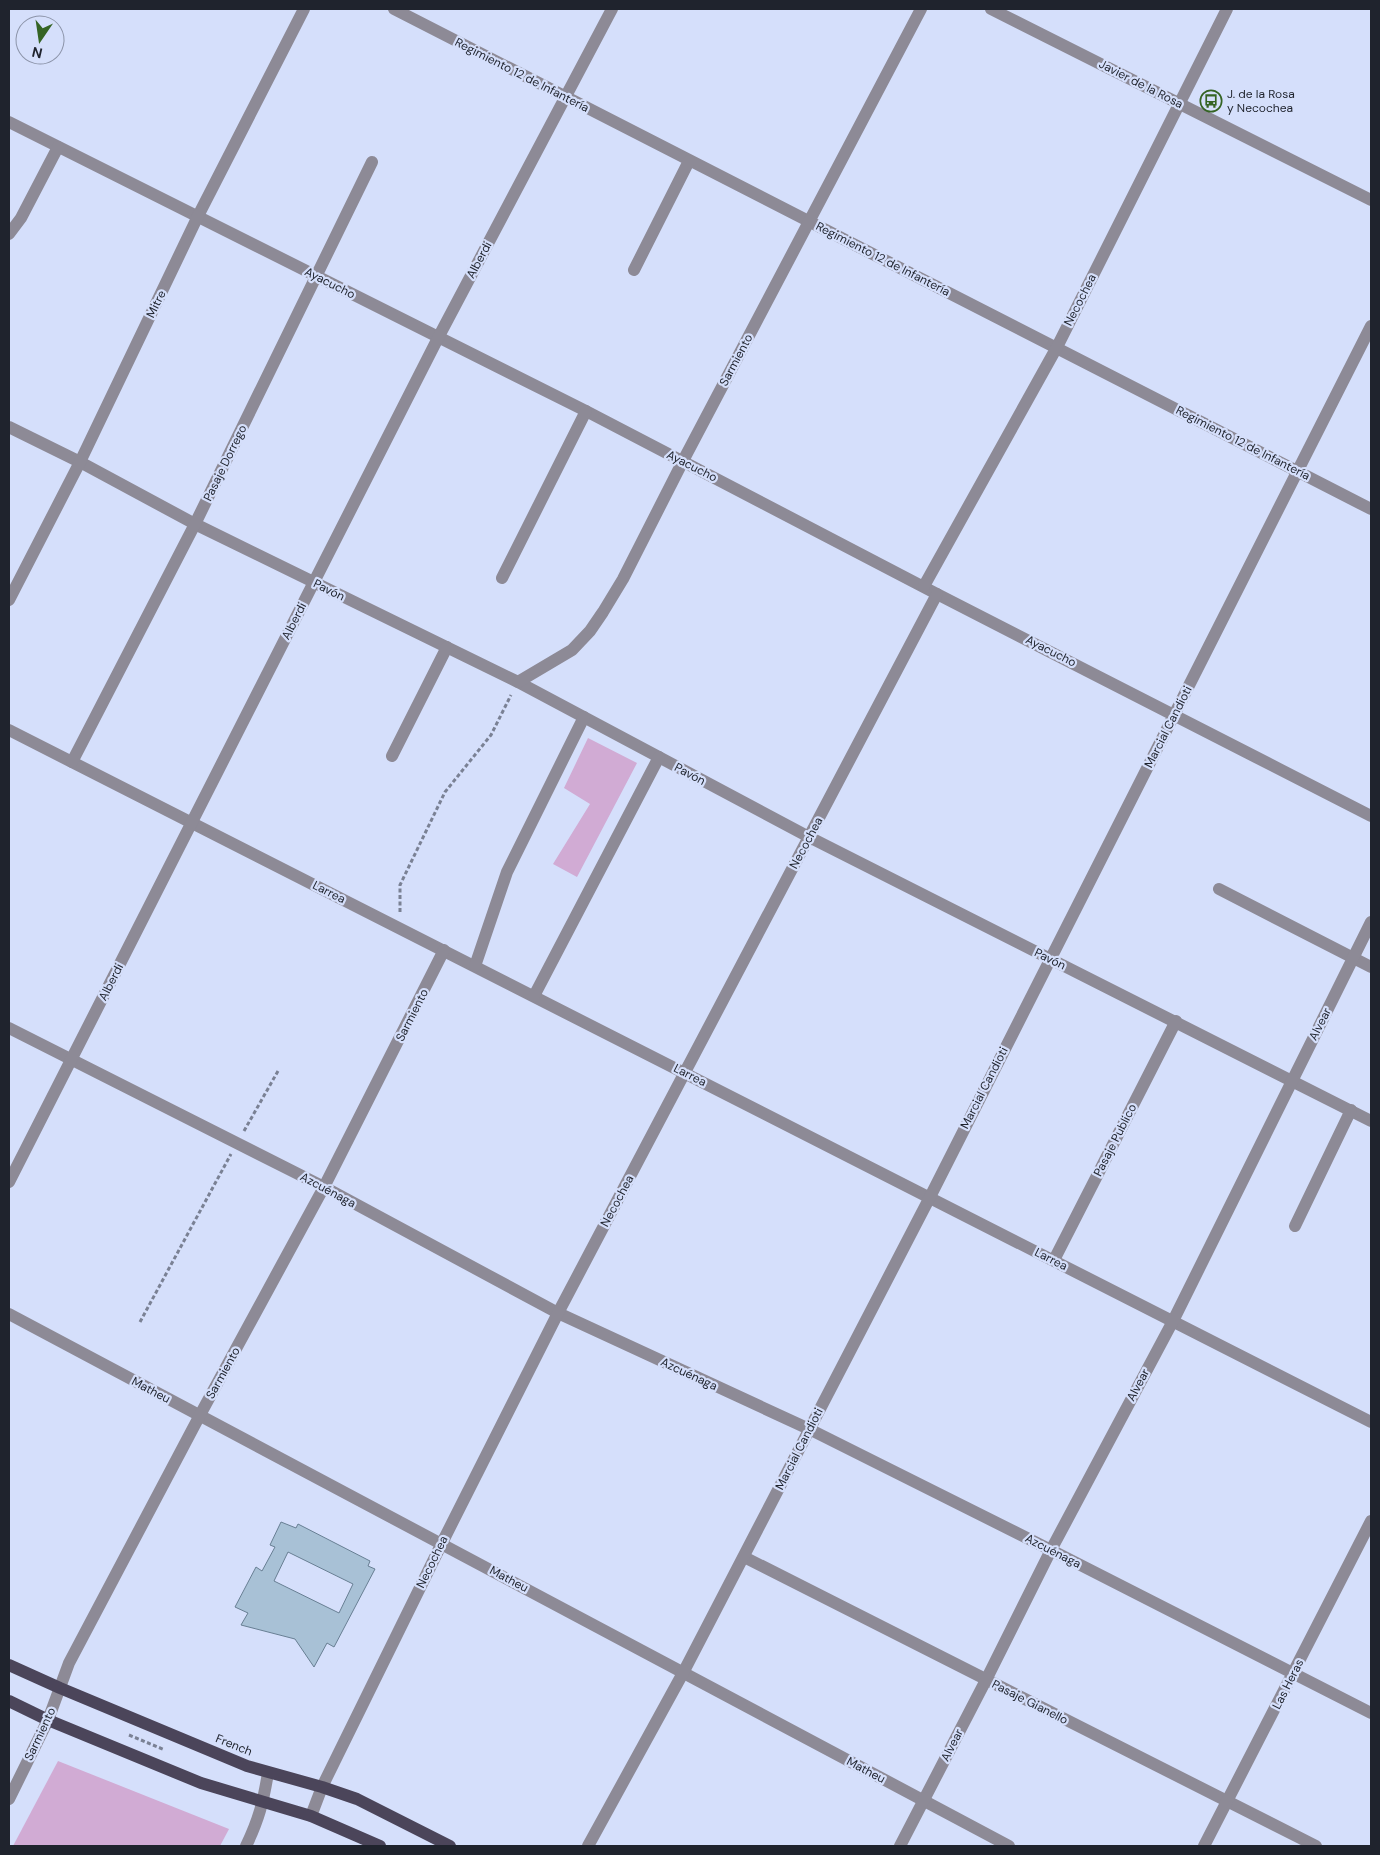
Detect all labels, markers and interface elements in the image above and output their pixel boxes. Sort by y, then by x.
north arrow [15,15,65,65]
street label: Regimiento 12 de Infantería [452,34,592,116]
text: N [30,43,44,63]
street label: Javier de la Rosa [1096,56,1186,112]
place label: J. de la Rosa y Necochea [1227,86,1295,116]
bus stop icon: J. de la Rosa y Necochea [1199,89,1223,113]
street label: Regimiento 12 de Infantería [813,218,953,300]
street label: Alberdi [463,239,495,281]
street label: Ayacucho [302,263,358,303]
street label: Necochea [1060,271,1100,329]
street label: Mitre [143,287,170,320]
street label: Sarmiento [716,331,756,389]
street label: Regimiento 12 de Infantería [1173,402,1313,484]
street label: Pasaje Dorrego [200,422,250,504]
street label: Ayacucho [664,446,720,486]
street label: Pavón [311,576,347,604]
street label: Alberdi [278,600,310,642]
street label: Ayacucho [1023,631,1079,671]
street label: Marcial Candioti [1140,683,1196,771]
street label: Pavón [672,759,708,789]
street label: Necochea [786,814,826,872]
street label: Larrea [310,877,348,907]
street label: Pavón [1032,945,1068,973]
street label: Alberdi [95,961,127,1003]
street label: Sarmiento [392,986,432,1044]
street label: Alvear [1305,1005,1335,1043]
street label: Marcial Candioti [956,1044,1012,1132]
street label: Larrea [671,1060,709,1090]
street label: Pasaje Publico [1090,1101,1140,1179]
street label: Azcuénaga [297,1169,359,1211]
street label: Necochea [597,1172,637,1230]
street label: Larrea [1032,1244,1070,1274]
street label: Sarmiento [202,1344,244,1402]
street label: Azcuénaga [658,1354,720,1394]
street label: Alvear [1123,1366,1153,1404]
street label: Matheu [129,1373,173,1407]
street label: Marcial Candioti [771,1405,827,1493]
street label: Azcuénaga [1022,1530,1084,1572]
street label: Necochea [412,1533,452,1591]
street label: Matheu [487,1562,531,1596]
street label: Las Heras [1269,1656,1307,1712]
street label: Pasaje Gianello [989,1676,1071,1728]
street label: Sarmiento [21,1705,59,1763]
street label: Alvear [937,1726,967,1764]
street label: French [213,1730,255,1760]
street label: Matheu [844,1753,888,1787]

